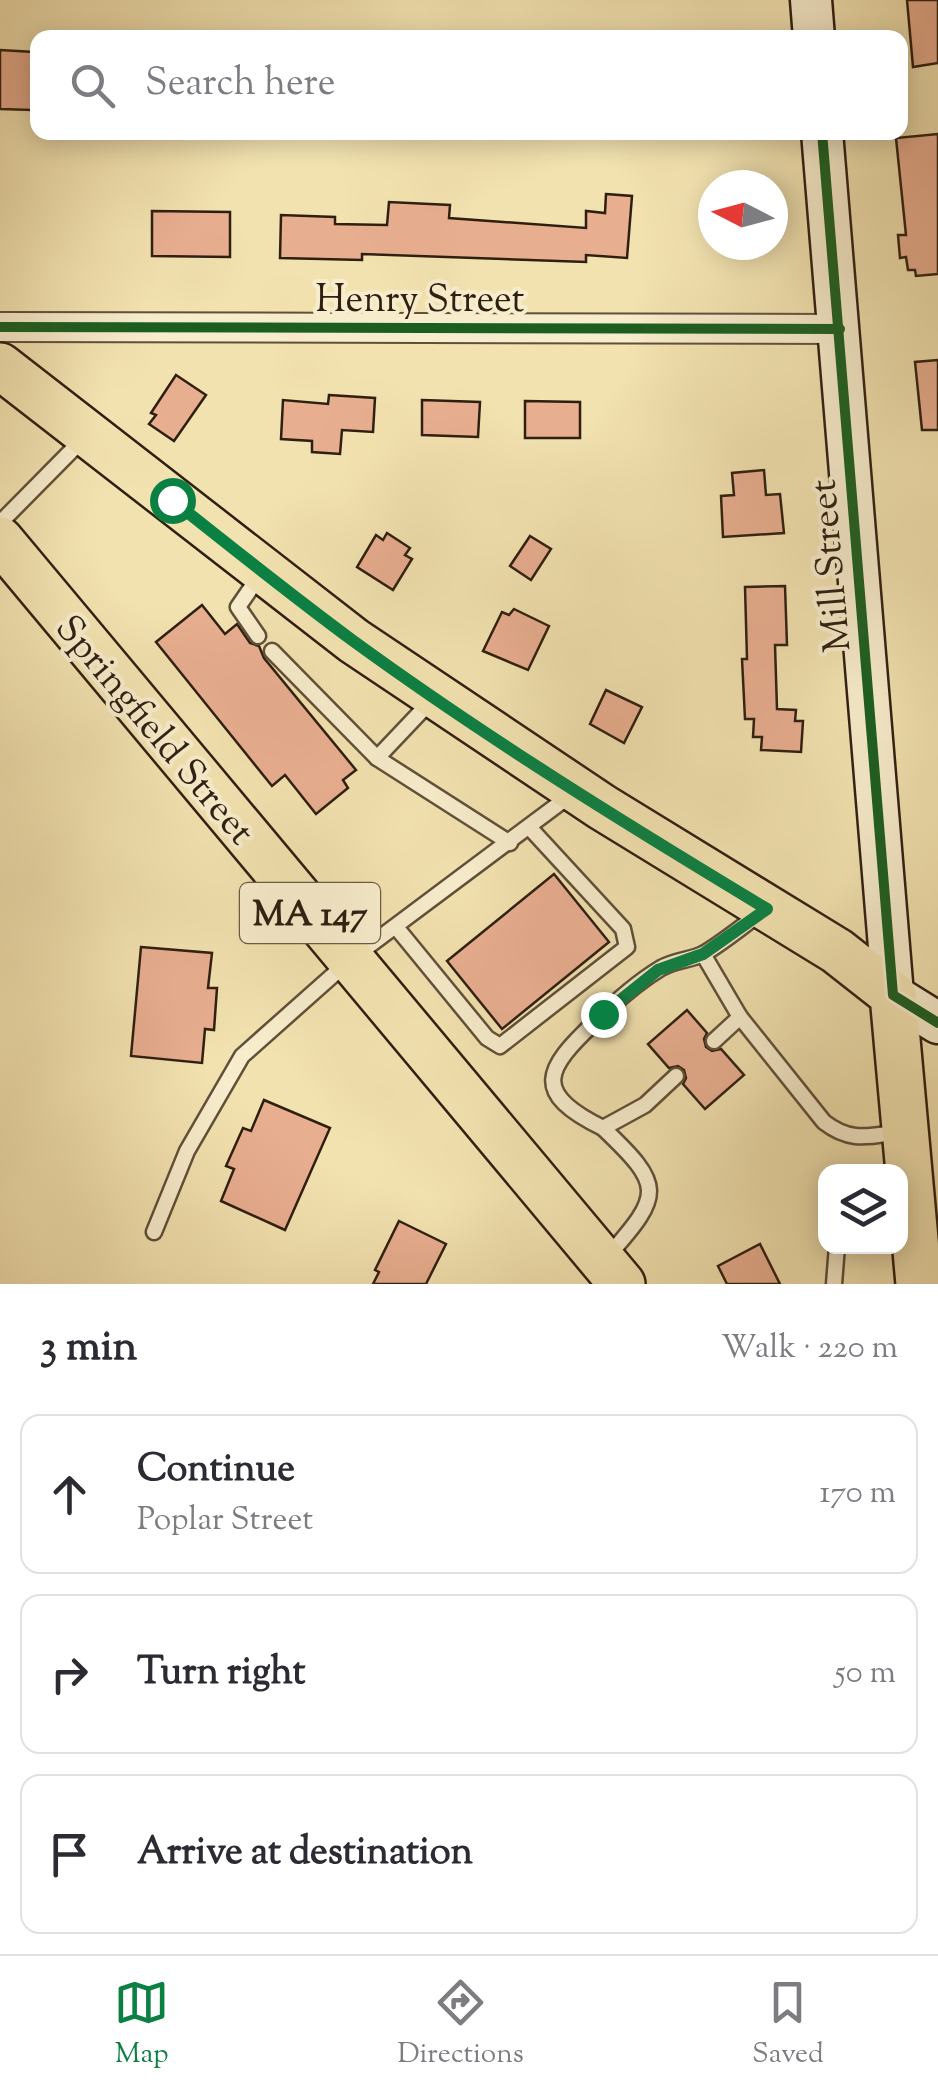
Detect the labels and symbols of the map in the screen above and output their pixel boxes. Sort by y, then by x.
north arrow [698,170,788,260]
street label: Henry Street [315,275,525,329]
street label: Mill Street [799,477,867,654]
route start [150,478,196,524]
street label: Springfield Street [41,605,265,858]
road number: MA 147 [240,883,380,943]
route end [581,992,627,1038]

